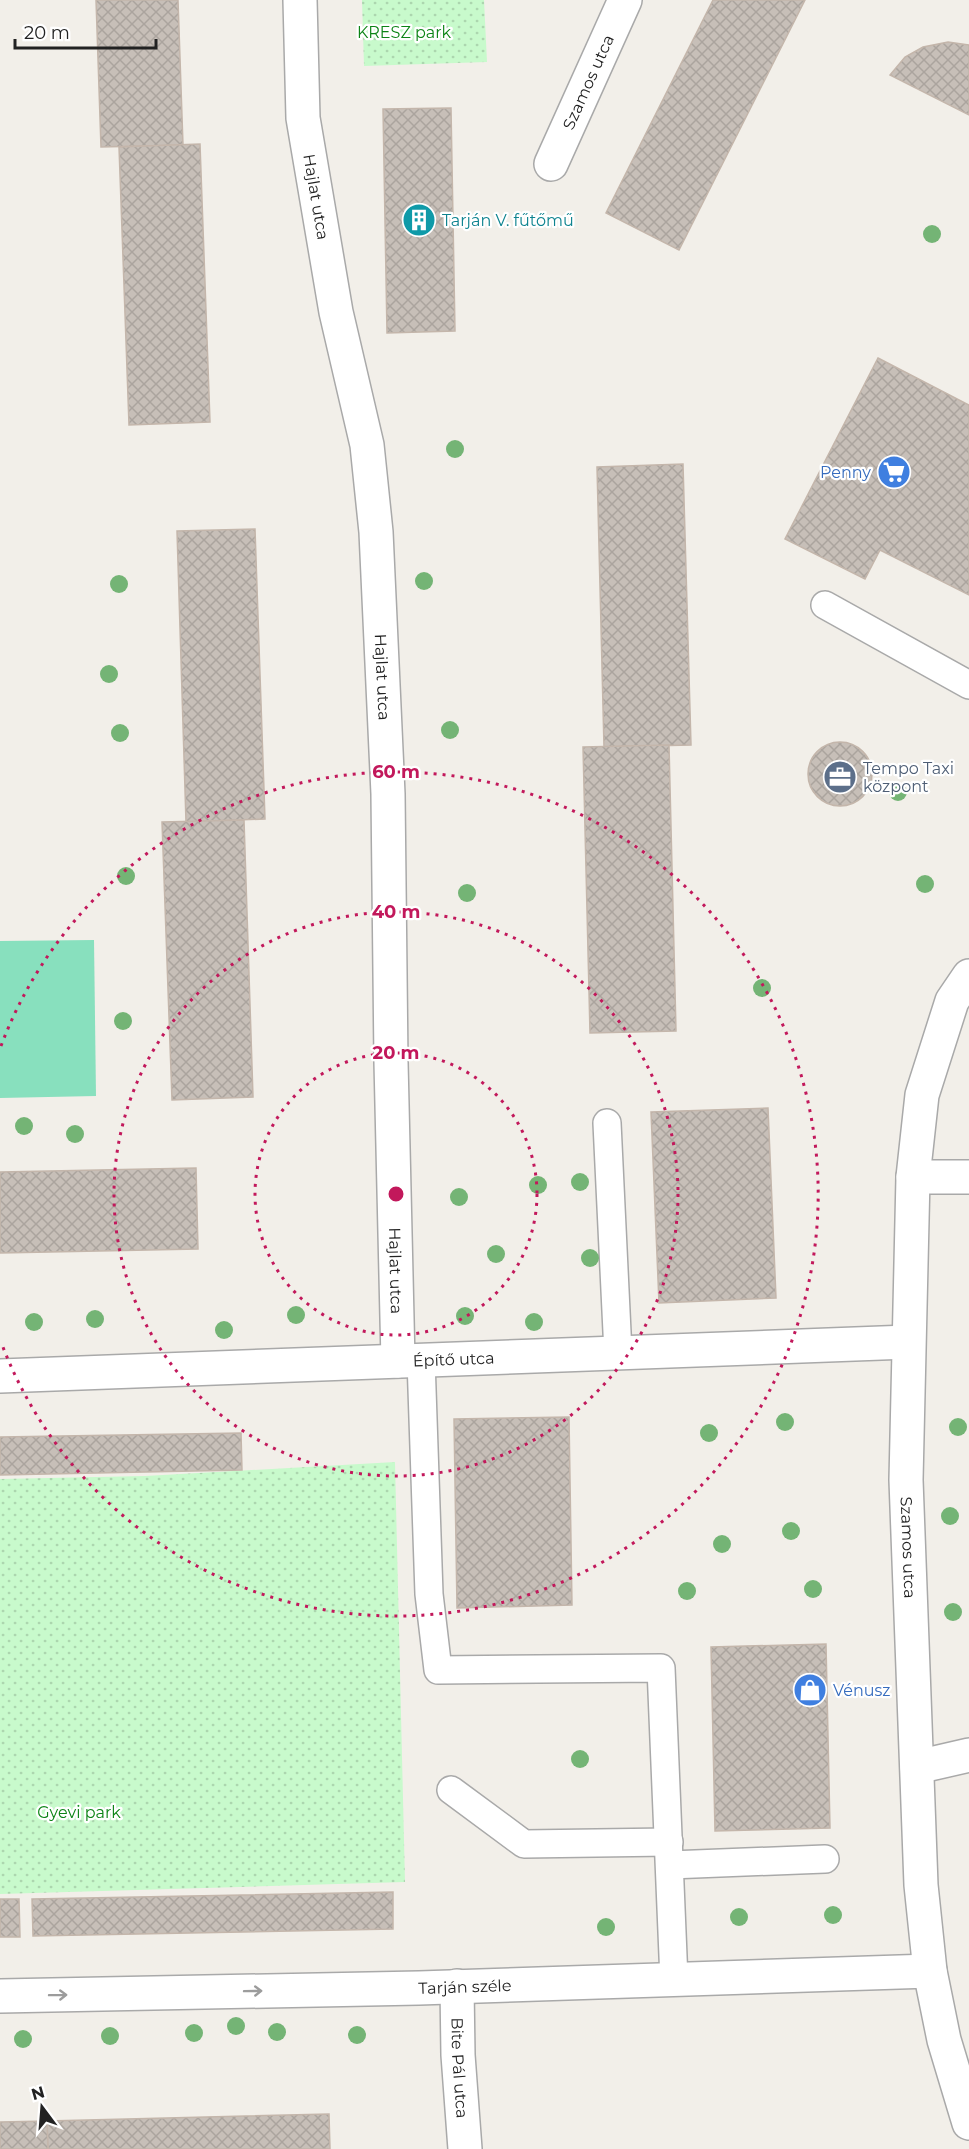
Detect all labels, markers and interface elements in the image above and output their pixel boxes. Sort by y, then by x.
scale bar [15,12,156,50]
text: 20 m [24,22,70,44]
park label: KRESZ park [357,23,452,42]
street label: Szamos utca [558,32,618,132]
street label: Hajlat utca [300,152,333,241]
building icon: Tarján V. fűtőmű [401,202,437,238]
place label: Tarján V. fűtőmű [442,211,574,230]
supermarket icon: Penny [876,454,912,490]
place label: Penny [820,463,871,482]
street label: Hajlat utca [371,633,394,721]
office icon: Tempo Taxi központ [822,759,858,795]
place label: Tempo Taxi központ [863,759,954,796]
text: 60 m [372,761,420,783]
text: 40 m [372,901,420,923]
text: 20 m [373,1042,419,1064]
centre of rings [386,1184,406,1204]
street label: Hajlat utca [385,1227,406,1314]
street label: Építő utca [413,1348,495,1370]
street label: Szamos utca [897,1496,920,1599]
shop icon: Vénusz [792,1672,828,1708]
place label: Vénusz [833,1681,891,1700]
park label: Gyevi park [37,1803,121,1822]
street label: Tarján széle [418,1975,512,1998]
one-way arrow [243,1985,263,1997]
one-way arrow [48,1989,68,2001]
street label: Bite Pál utca [448,2017,472,2119]
north arrow [12,2077,72,2137]
text: N [29,2082,47,2104]

